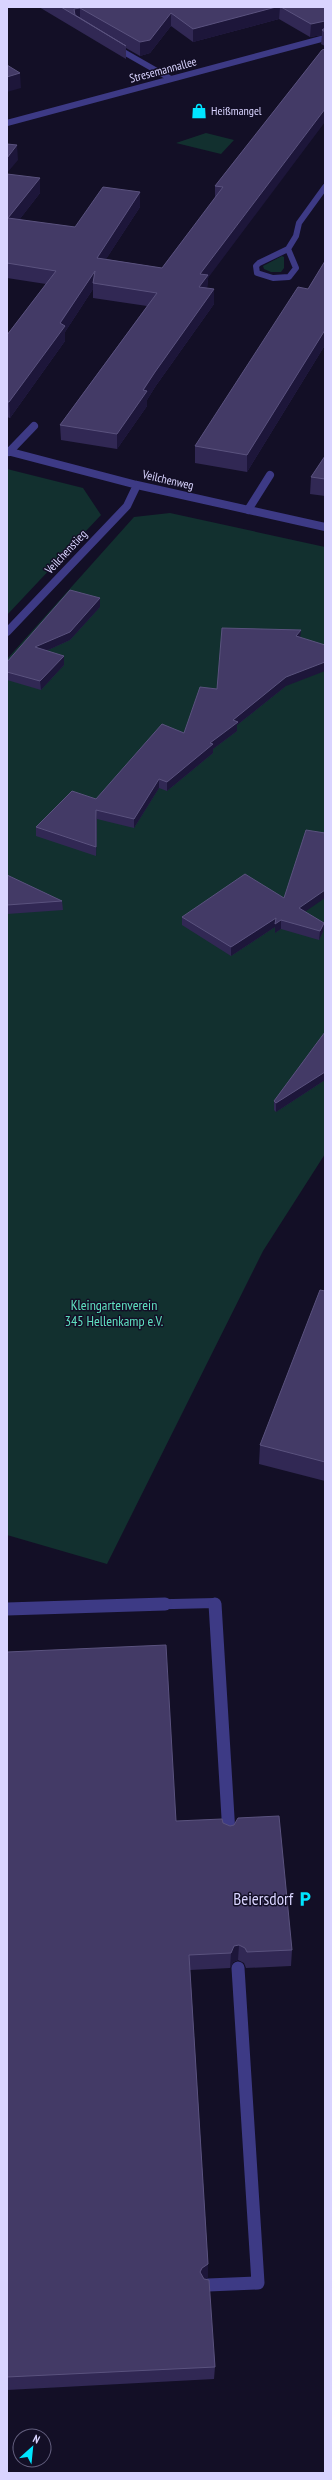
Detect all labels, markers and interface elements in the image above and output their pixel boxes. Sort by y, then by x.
street label: Stresemannallee [128,53,198,86]
shop icon: Heißmangel [190,102,208,120]
place label: Heißmangel [211,103,262,118]
street label: Veilchenweg [140,466,195,493]
street label: Veilchenstieg [41,526,90,578]
park label: Kleingartenverein 345 Hellenkamp e.V. [65,1296,163,1330]
place label: Beiersdorf [233,1888,294,1910]
parking icon: Beiersdorf [296,1890,314,1908]
north arrow [12,2428,52,2468]
text: N [31,2432,42,2447]

